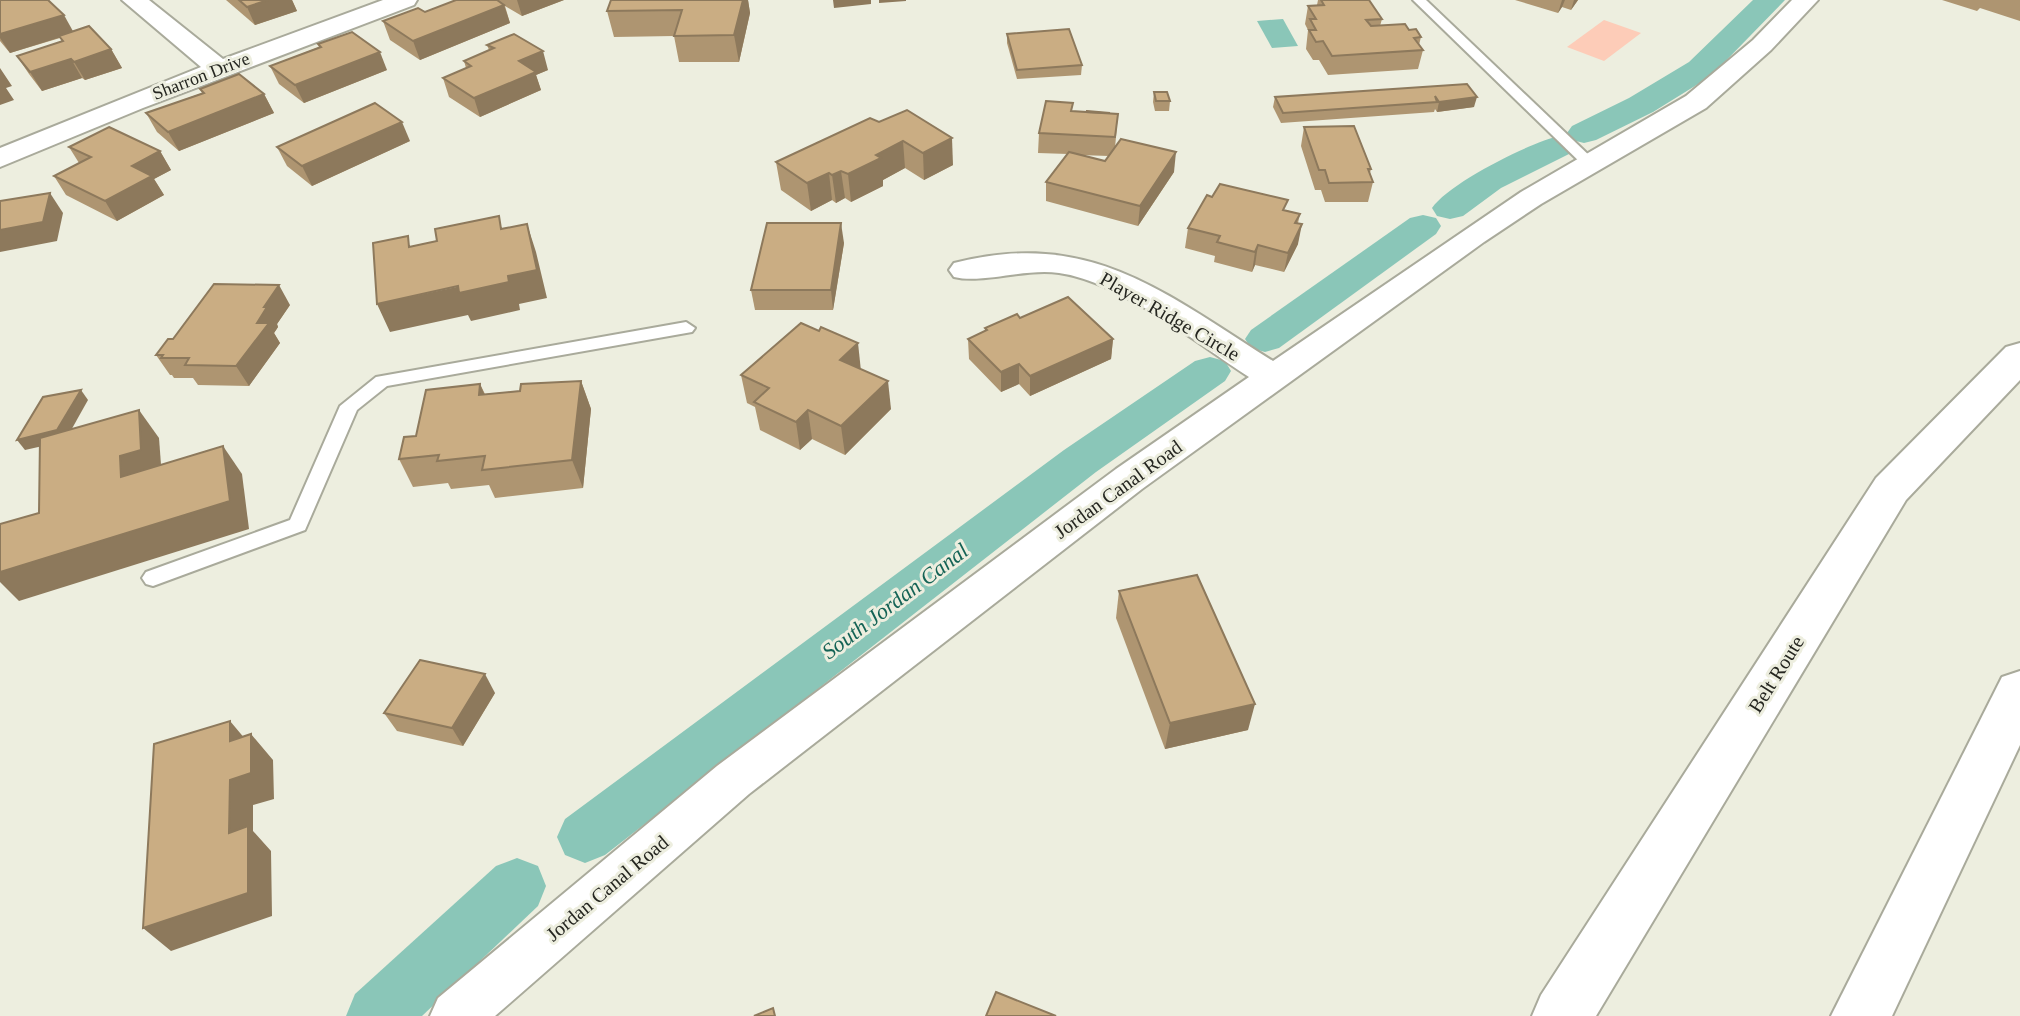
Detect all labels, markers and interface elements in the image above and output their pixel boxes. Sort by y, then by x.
street label: Sharron Drive [150,48,252,104]
street label: Player Ridge Circle [1096,267,1244,366]
street label: Jordan Canal Road [1050,435,1186,543]
water label: South Jordan Canal [817,538,973,664]
street label: Belt Route [1744,632,1808,716]
street label: Jordan Canal Road [542,831,672,945]

